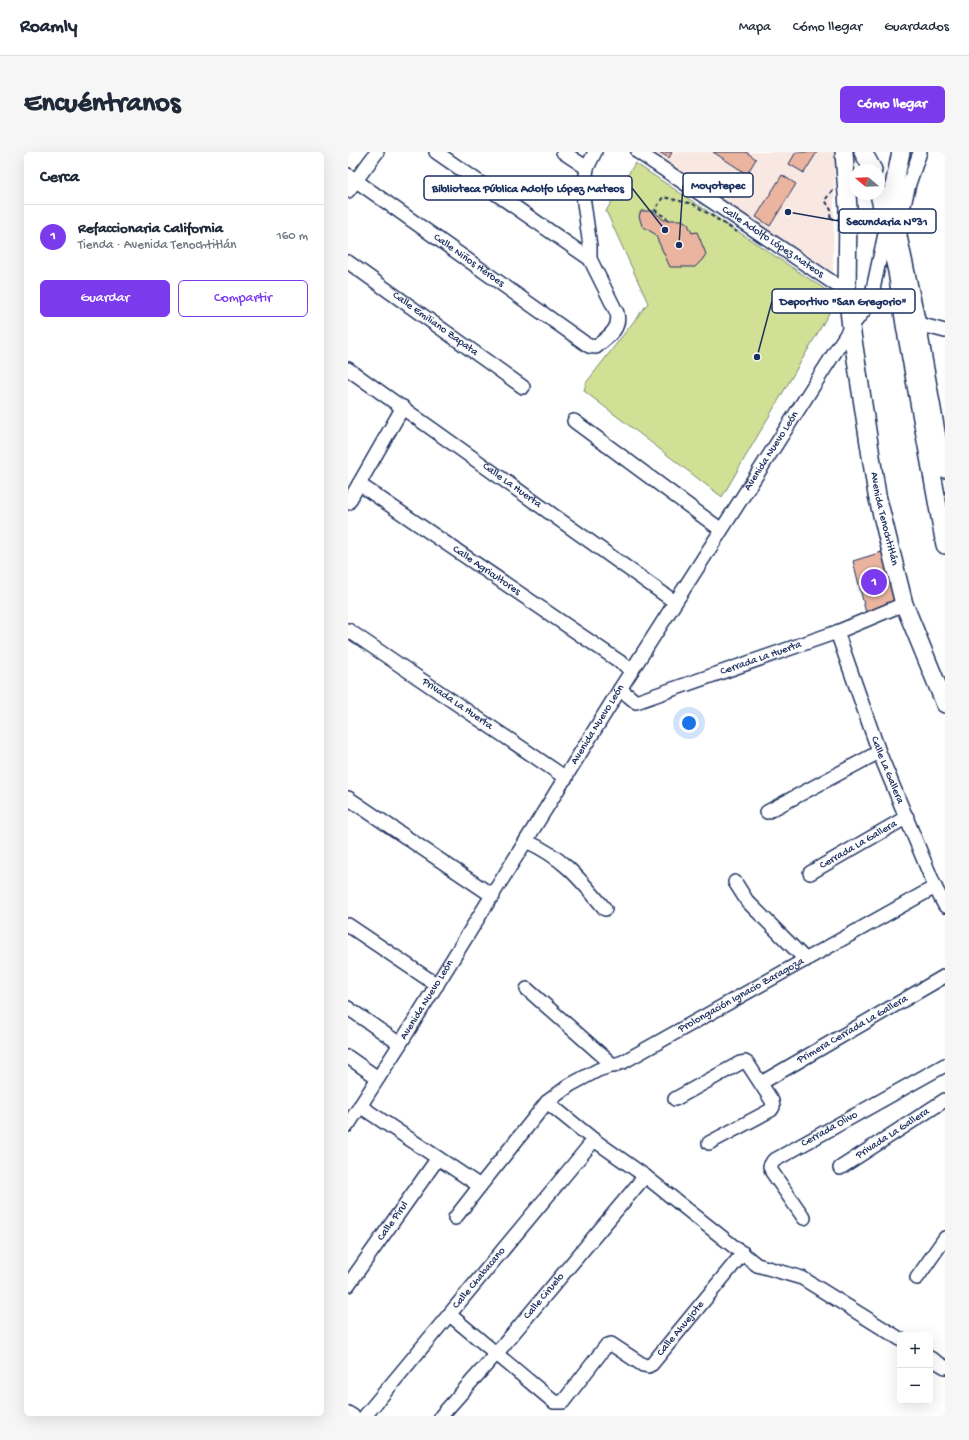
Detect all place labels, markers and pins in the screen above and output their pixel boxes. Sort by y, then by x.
callout: Moyotepec [683,173,753,197]
callout: Biblioteca Pública Adolfo López Mateos [424,176,632,200]
callout: Secundaria Nº31 [839,209,936,233]
callout: Deportivo "San Gregorio" [772,289,915,313]
pin: 1 [861,567,887,597]

